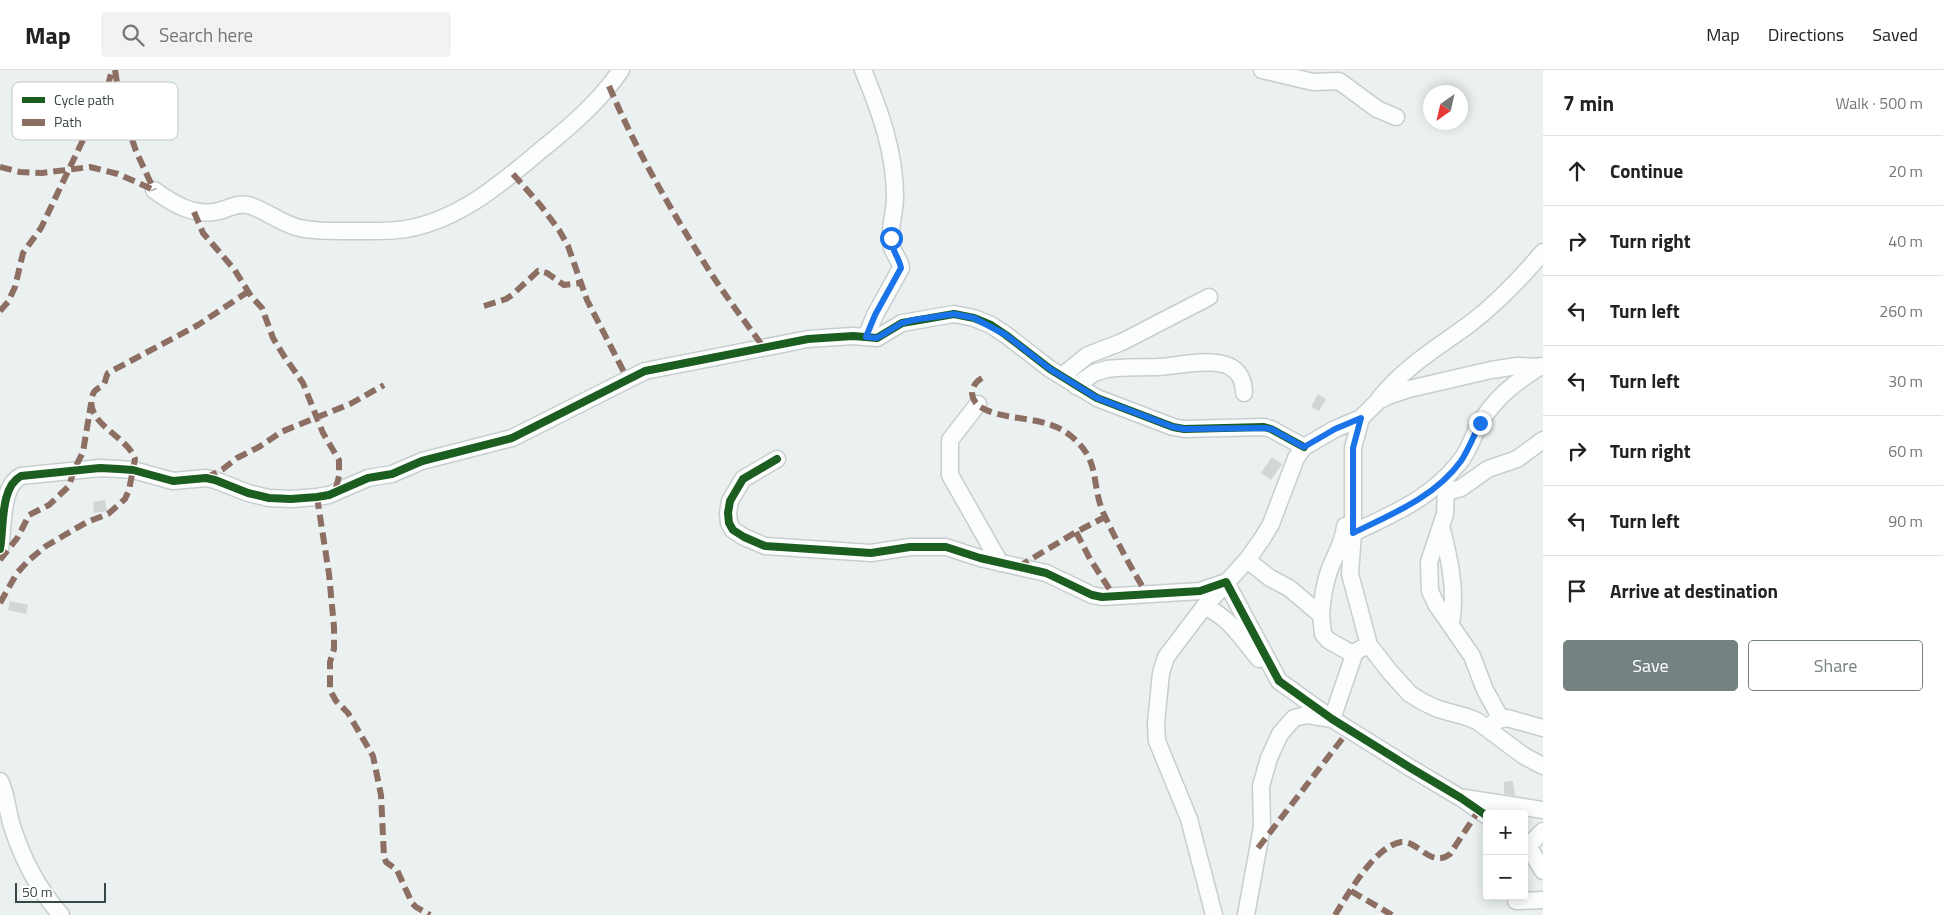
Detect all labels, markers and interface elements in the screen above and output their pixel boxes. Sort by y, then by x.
search box [101,12,451,57]
text: Map [25,17,71,53]
text: Search here [159,20,253,49]
icon: search [119,21,147,49]
text: Map [1706,21,1740,48]
text: Directions [1768,21,1844,48]
text: Saved [1872,21,1918,48]
legend [12,82,178,140]
north arrow [1423,85,1468,130]
text: 7 min [1563,87,1614,119]
text: Cycle path [54,89,114,110]
text: Walk · 500 m [1835,91,1923,115]
text: Path [54,111,82,132]
text: Continue [1610,156,1683,185]
icon: ahead [1563,157,1591,185]
text: 20 m [1888,159,1923,183]
text: Turn right [1610,226,1691,255]
route start [880,227,903,250]
icon: right [1563,227,1591,255]
text: 40 m [1888,229,1923,253]
text: Turn left [1610,296,1680,325]
icon: left [1563,297,1591,325]
text: 260 m [1879,299,1923,323]
text: Turn left [1610,366,1680,395]
icon: left [1563,367,1591,395]
text: 30 m [1888,369,1923,393]
route end [1469,412,1492,435]
text: Turn right [1610,436,1691,465]
icon: right [1563,437,1591,465]
text: 60 m [1888,439,1923,463]
text: Turn left [1610,506,1680,535]
icon: left [1563,507,1591,535]
text: 90 m [1888,509,1923,533]
text: Arrive at destination [1610,576,1778,605]
icon: arrive [1563,577,1591,605]
button: Save [1563,640,1738,691]
button: Share [1748,640,1923,691]
map controls [1483,810,1528,900]
button: + [1483,810,1528,855]
button: − [1483,855,1528,900]
scale bar [15,880,106,903]
text: 50 m [22,881,52,902]

